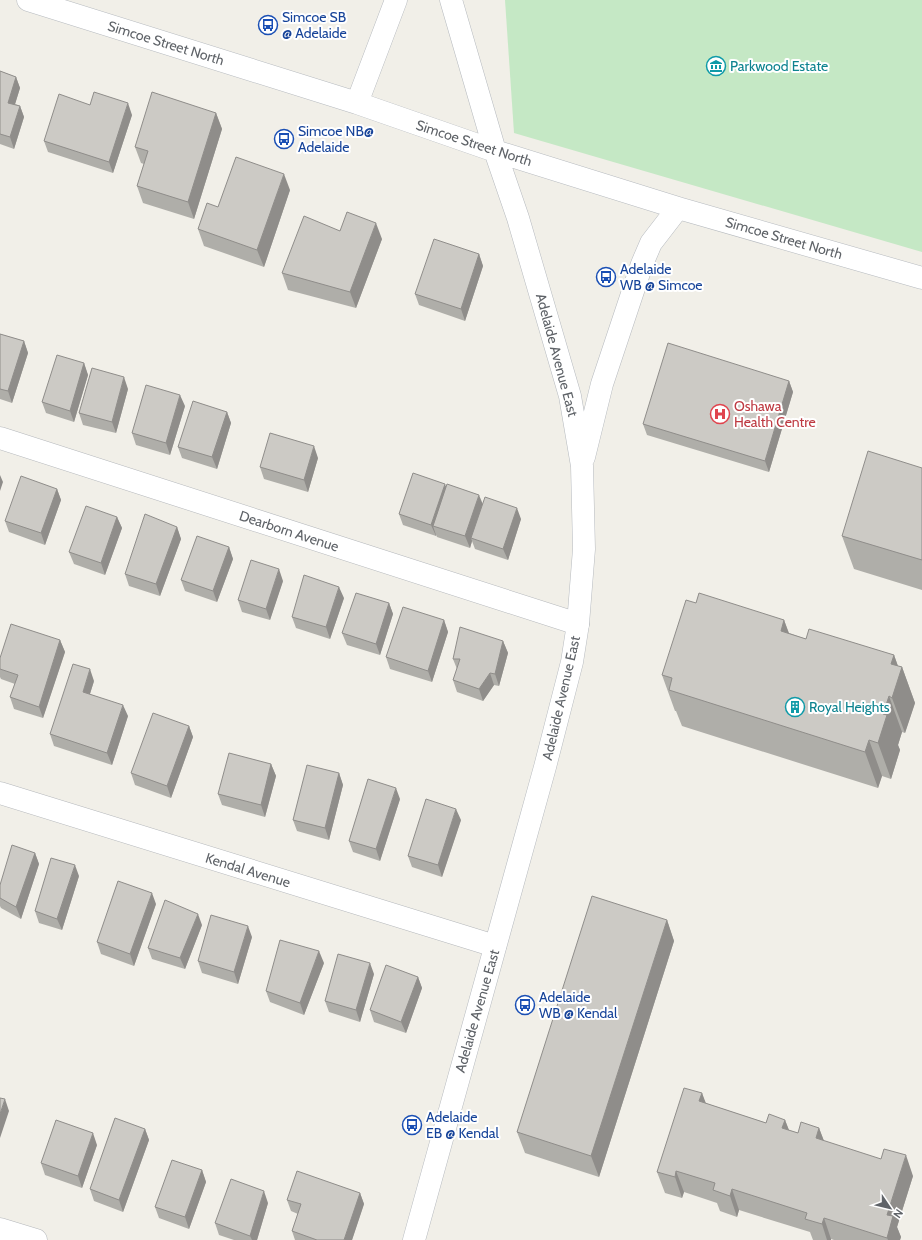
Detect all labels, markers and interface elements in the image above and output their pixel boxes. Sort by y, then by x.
place label: Simcoe SB @ Adelaide [282,8,347,42]
bus stop icon: Simcoe SB @ Adelaide [257,14,279,36]
street label: Simcoe Street North [106,17,226,69]
museum icon: Parkwood Estate [705,55,727,77]
place label: Parkwood Estate [730,57,828,75]
street label: Simcoe Street North [414,116,534,170]
place label: Simcoe NB@ Adelaide [298,122,374,156]
bus stop icon: Simcoe NB@ Adelaide [273,128,295,150]
street label: Simcoe Street North [723,213,845,263]
place label: Adelaide WB @ Simcoe [620,260,703,294]
bus stop icon: Adelaide WB @ Simcoe [595,266,617,288]
street label: Adelaide Avenue East [532,291,582,419]
place label: Oshawa Health Centre [734,397,816,431]
hospital icon: Oshawa Health Centre [709,403,731,425]
street label: Dearborn Avenue [237,506,341,556]
street label: Adelaide Avenue East [538,634,584,762]
building icon: Royal Heights [784,696,806,718]
place label: Royal Heights [809,698,890,716]
street label: Kendal Avenue [203,849,293,891]
street label: Adelaide Avenue East [451,947,503,1075]
place label: Adelaide WB @ Kendal [539,988,618,1022]
bus stop icon: Adelaide WB @ Kendal [514,994,536,1016]
place label: Adelaide EB @ Kendal [426,1108,500,1142]
bus stop icon: Adelaide EB @ Kendal [401,1114,423,1136]
north arrow [870,1188,910,1228]
text: N [890,1207,906,1221]

